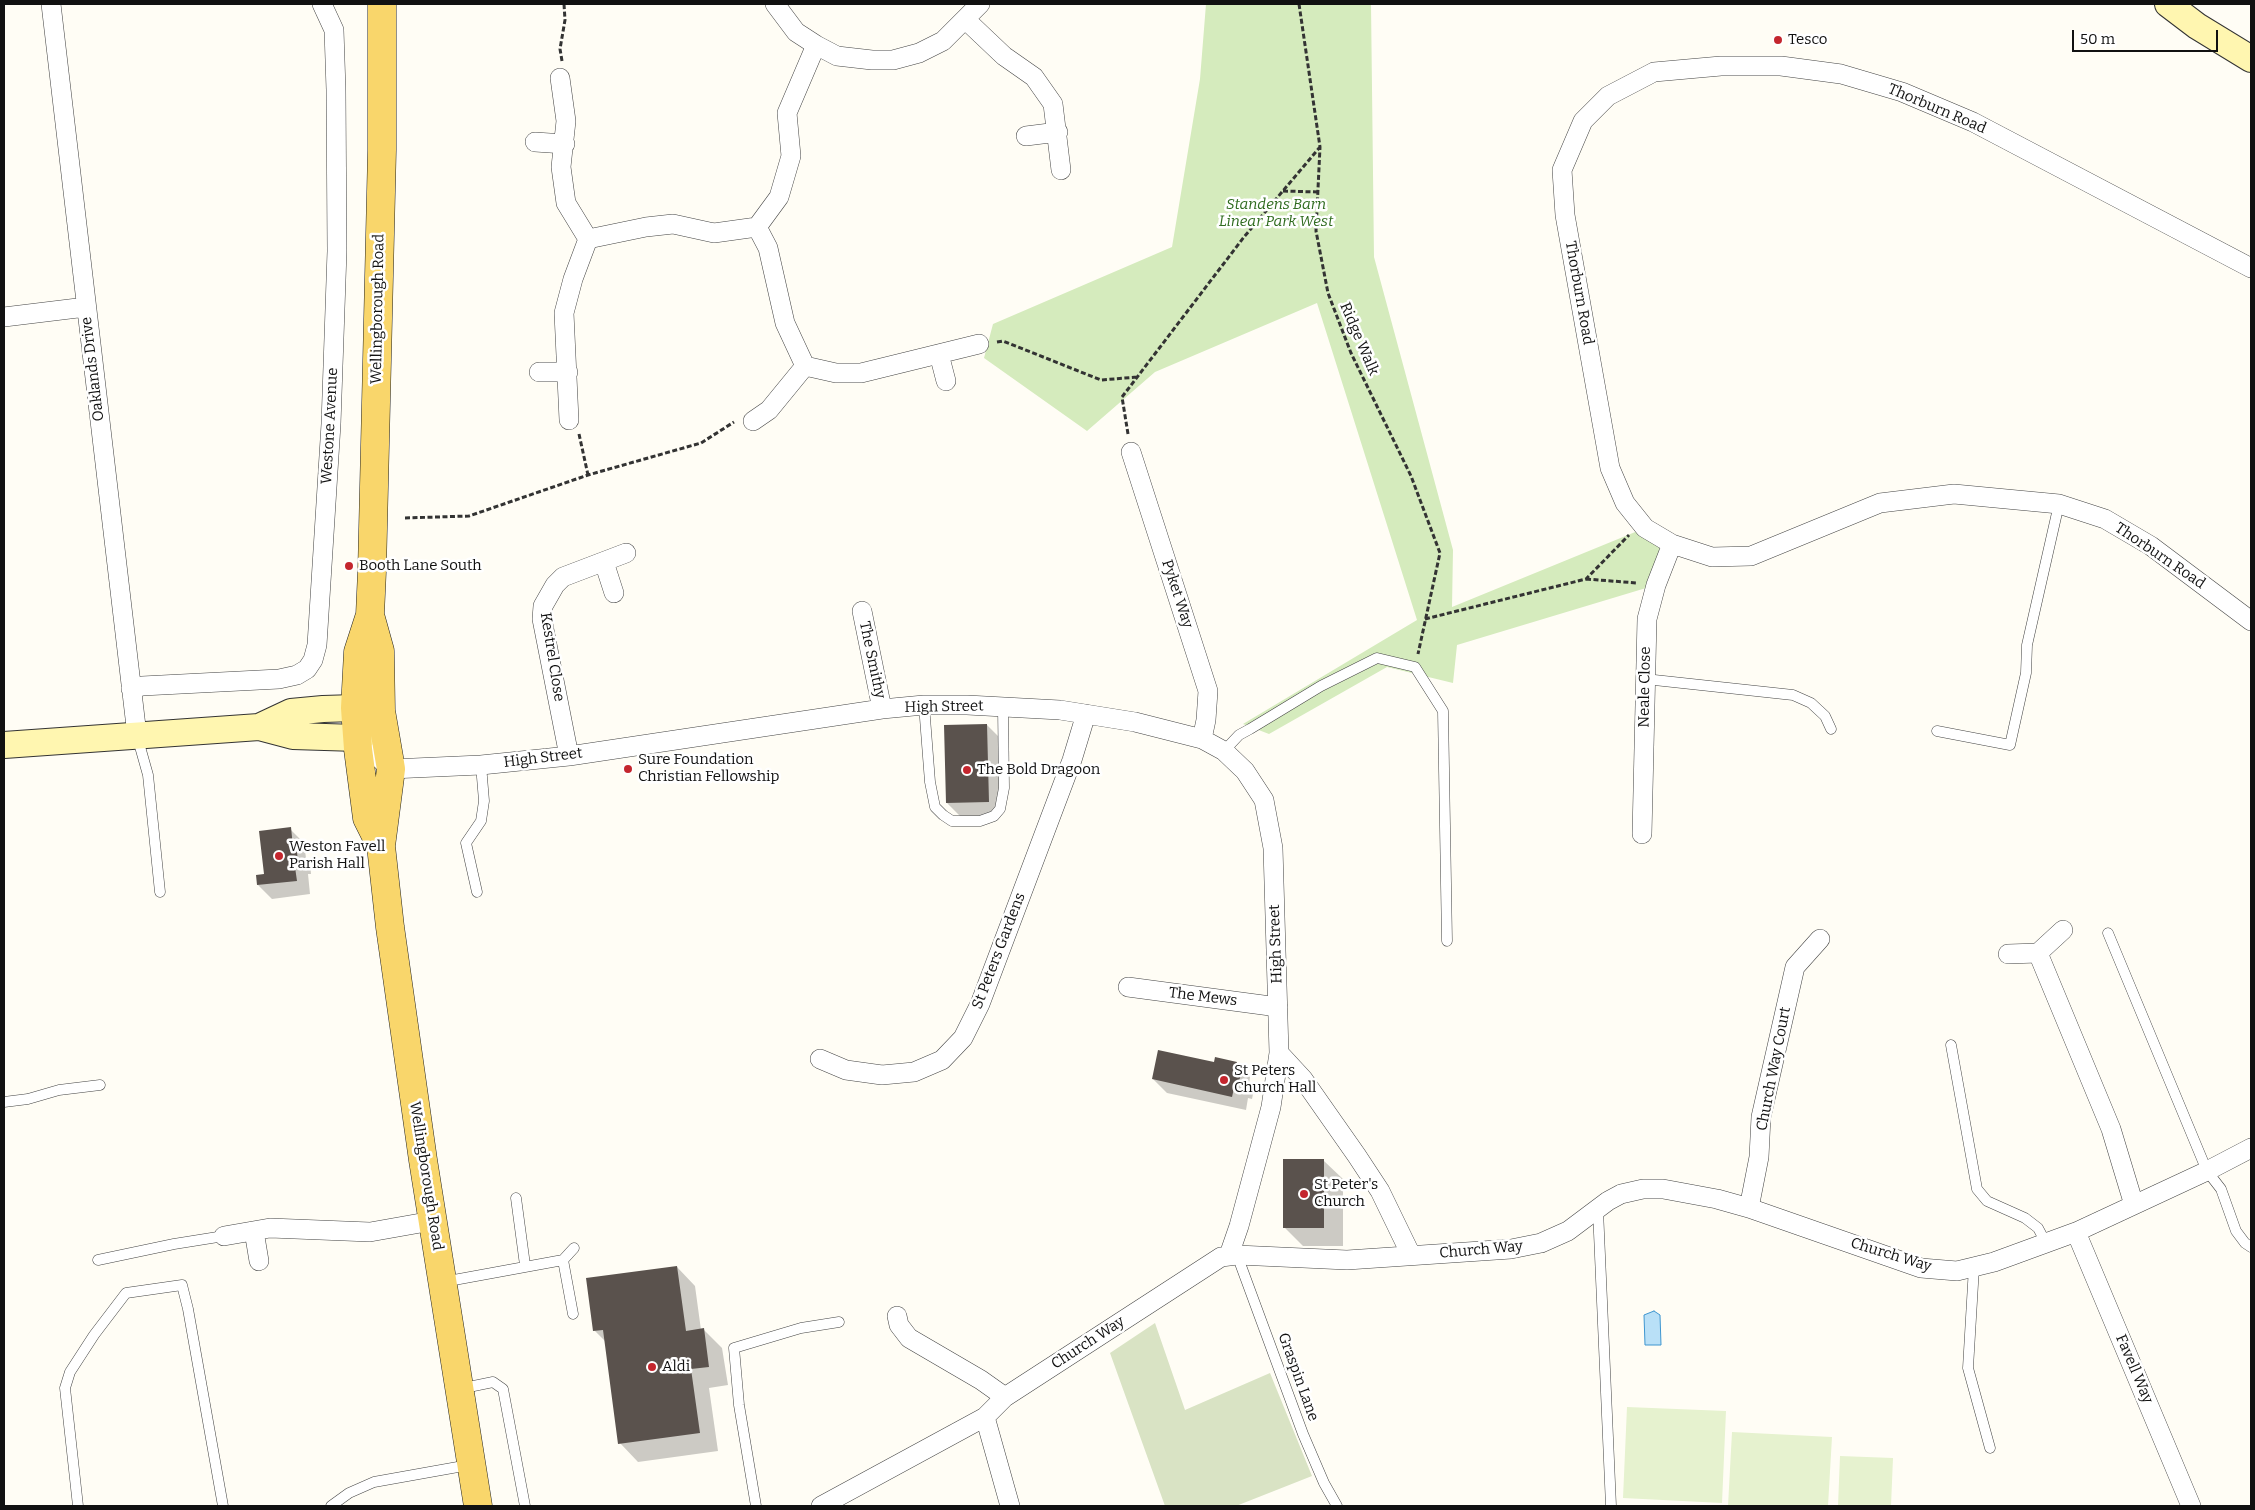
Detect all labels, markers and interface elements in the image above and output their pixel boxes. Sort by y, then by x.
scale bar [2075,20,2221,52]
text: 50 m [2080,30,2115,48]
place label: Tesco [1788,31,1827,49]
marker: Tesco [1772,34,1784,46]
street label: Thorburn Road [1885,80,1989,138]
park label: Standens Barn Linear Park West [1219,196,1333,231]
street label: Wellingborough Road [368,234,388,384]
street label: Thorburn Road [1561,240,1597,346]
street label: Ridge Walk [1336,300,1382,378]
street label: Oaklands Drive [78,316,108,422]
street label: Westone Avenue [318,367,342,485]
street label: Thorburn Road [2111,519,2209,593]
place label: Booth Lane South [359,557,482,575]
street label: Pyket Way [1157,557,1197,631]
marker: Booth Lane South [343,560,355,572]
street label: Kestrel Close [536,611,568,703]
street label: The Smithy [855,620,889,700]
street label: Neale Close [1635,646,1655,728]
street label: High Street [904,697,984,717]
street label: High Street [503,744,583,772]
place label: Sure Foundation Christian Fellowship [638,751,780,786]
place label: The Bold Dragoon [977,761,1100,779]
marker: Sure Foundation Christian Fellowship [622,763,634,775]
marker: The Bold Dragoon [961,764,973,776]
place label: Weston Favell Parish Hall [289,838,385,873]
marker: Weston Favell Parish Hall [273,850,285,862]
street label: St Peters Gardens [969,890,1029,1012]
street label: High Street [1266,904,1286,984]
street label: The Mews [1168,984,1238,1010]
street label: Church Way Court [1753,1005,1795,1133]
place label: St Peters Church Hall [1234,1062,1316,1097]
marker: St Peters Church Hall [1218,1074,1230,1086]
street label: Wellingborough Road [405,1100,447,1252]
place label: St Peter's Church [1314,1176,1378,1211]
marker: St Peter's Church [1298,1188,1310,1200]
street label: Church Way [1848,1234,1934,1276]
street label: Church Way [1439,1237,1523,1263]
street label: Church Way [1048,1313,1128,1373]
street label: Graspin Lane [1274,1330,1322,1424]
street label: Favell Way [2111,1332,2157,1406]
place label: Aldi [662,1358,690,1376]
marker: Aldi [646,1361,658,1373]

